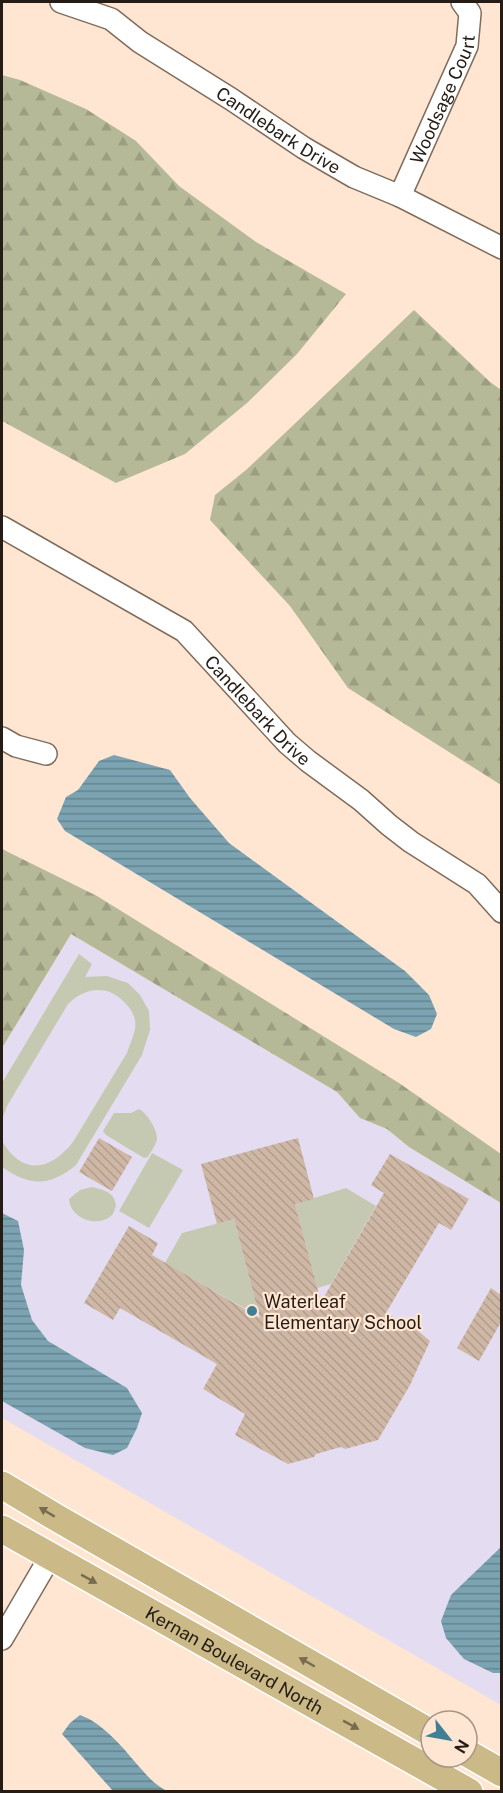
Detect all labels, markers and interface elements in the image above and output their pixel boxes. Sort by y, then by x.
street label: Woodsage Court [405,34,478,167]
street label: Candlebark Drive [213,82,345,178]
street label: Candlebark Drive [201,651,315,769]
place label: Waterleaf Elementary School [264,1291,422,1333]
marker: Waterleaf Elementary School [245,1304,259,1318]
one-way arrow [39,1507,55,1518]
one-way arrow [81,1574,98,1584]
street label: Kernan Boulevard North [142,1602,327,1718]
one-way arrow [298,1657,315,1667]
north arrow [419,1709,479,1769]
one-way arrow [343,1720,360,1730]
text: N [450,1736,473,1757]

